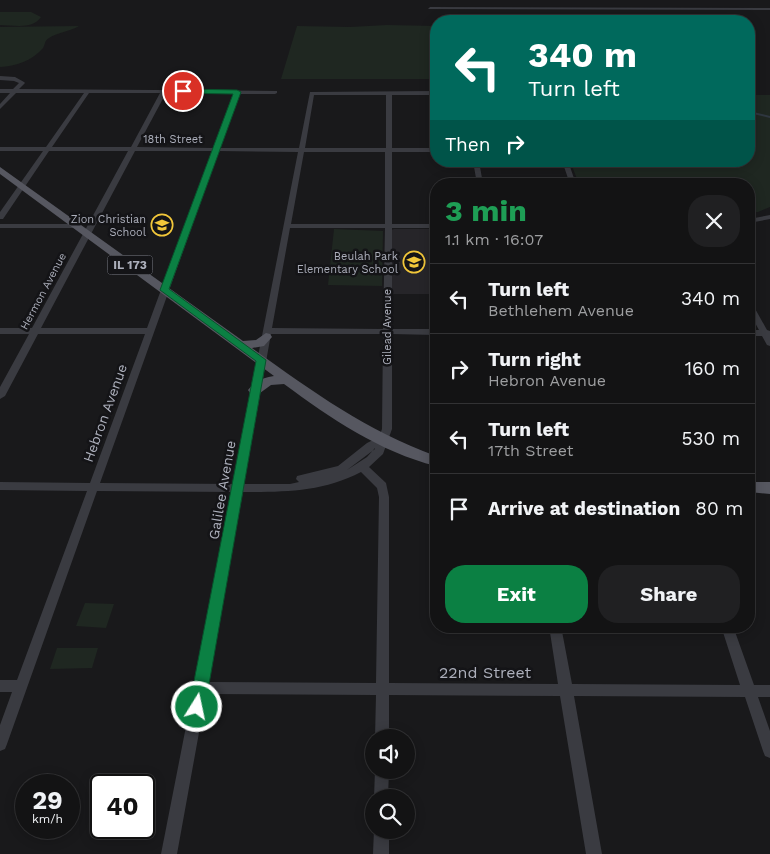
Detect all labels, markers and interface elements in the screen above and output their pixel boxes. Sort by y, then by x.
text: 340 m [528,34,637,76]
icon: left [445,35,510,100]
pin [162,70,204,112]
text: Turn left [528,76,620,101]
icon: arrive [169,77,197,105]
icon: right [501,130,529,158]
street label: 18th Street [143,133,203,146]
text: Then [445,133,491,156]
text: 3 min [445,193,527,228]
button: close [688,195,740,247]
place label: Zion Christian School [71,213,147,239]
school or university icon: Zion Christian School [150,213,174,237]
text: 1.1 km · 16:07 [445,230,543,249]
place label: Beulah Park Elementary School [297,250,399,276]
school or university icon: Beulah Park Elementary School [402,250,426,274]
street label: Hermon Avenue [18,251,69,332]
road number: IL 173 [108,256,152,274]
text: Turn left [488,278,569,301]
icon: left [445,285,473,313]
text: 340 m [681,287,740,310]
street label: Gilead Avenue [381,289,394,365]
text: Bethlehem Avenue [488,301,634,320]
text: Turn right [488,348,581,371]
icon: right [445,355,473,383]
text: 160 m [685,357,740,380]
street label: Hebron Avenue [80,362,130,464]
text: Hebron Avenue [488,371,606,390]
text: Turn left [488,418,569,441]
icon: left [445,425,473,453]
text: 530 m [681,427,740,450]
street label: Galilee Avenue [205,439,239,541]
text: 17th Street [488,441,573,460]
icon: arrive [445,495,473,523]
text: Arrive at destination [488,497,680,520]
text: 80 m [695,497,743,520]
button: Exit [445,565,588,623]
button: Share [598,565,740,623]
street label: 22nd Street [439,663,531,682]
position arrow [170,680,222,732]
map controls [365,729,415,839]
button: sound [365,729,415,779]
speed limit sign: 40 [90,774,155,839]
text: 29 [32,786,63,815]
button: search [365,789,415,839]
text: km/h [32,812,63,826]

